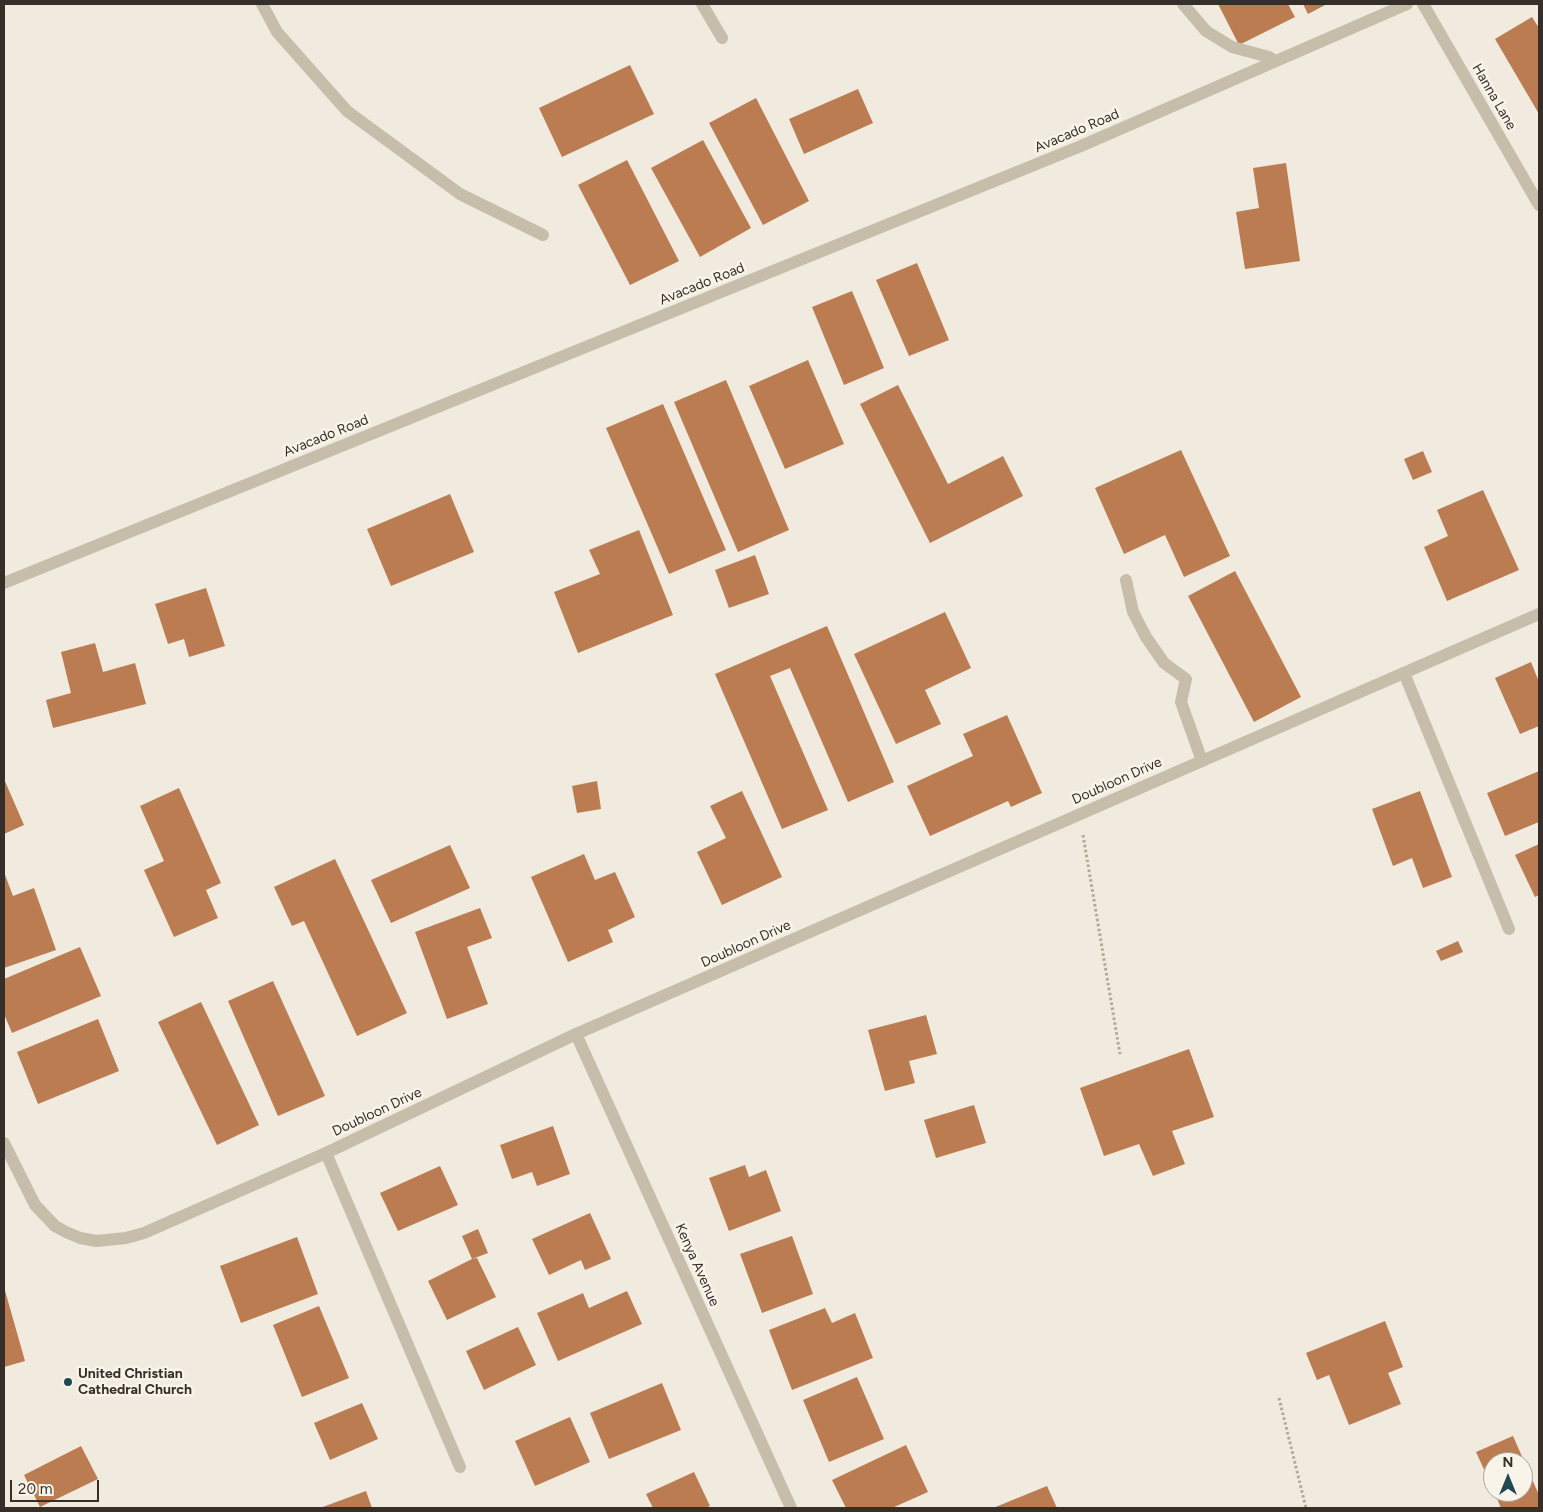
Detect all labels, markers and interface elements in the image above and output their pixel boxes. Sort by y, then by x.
street label: Hanna Lane [1468,61,1520,133]
street label: Avacado Road [1032,106,1122,156]
street label: Avacado Road [657,259,747,309]
street label: Avacado Road [281,411,371,461]
street label: Doubloon Drive [1069,754,1165,808]
street label: Doubloon Drive [698,917,794,971]
street label: Doubloon Drive [330,1084,424,1140]
street label: Kenya Avenue [671,1221,723,1309]
place label: United Christian Cathedral Church [78,1366,192,1398]
marker: United Christian Cathedral Church [62,1376,74,1388]
north arrow [1483,1452,1533,1502]
text: N [1503,1454,1513,1471]
scale bar [12,1470,101,1502]
text: 20 m [18,1480,52,1498]

